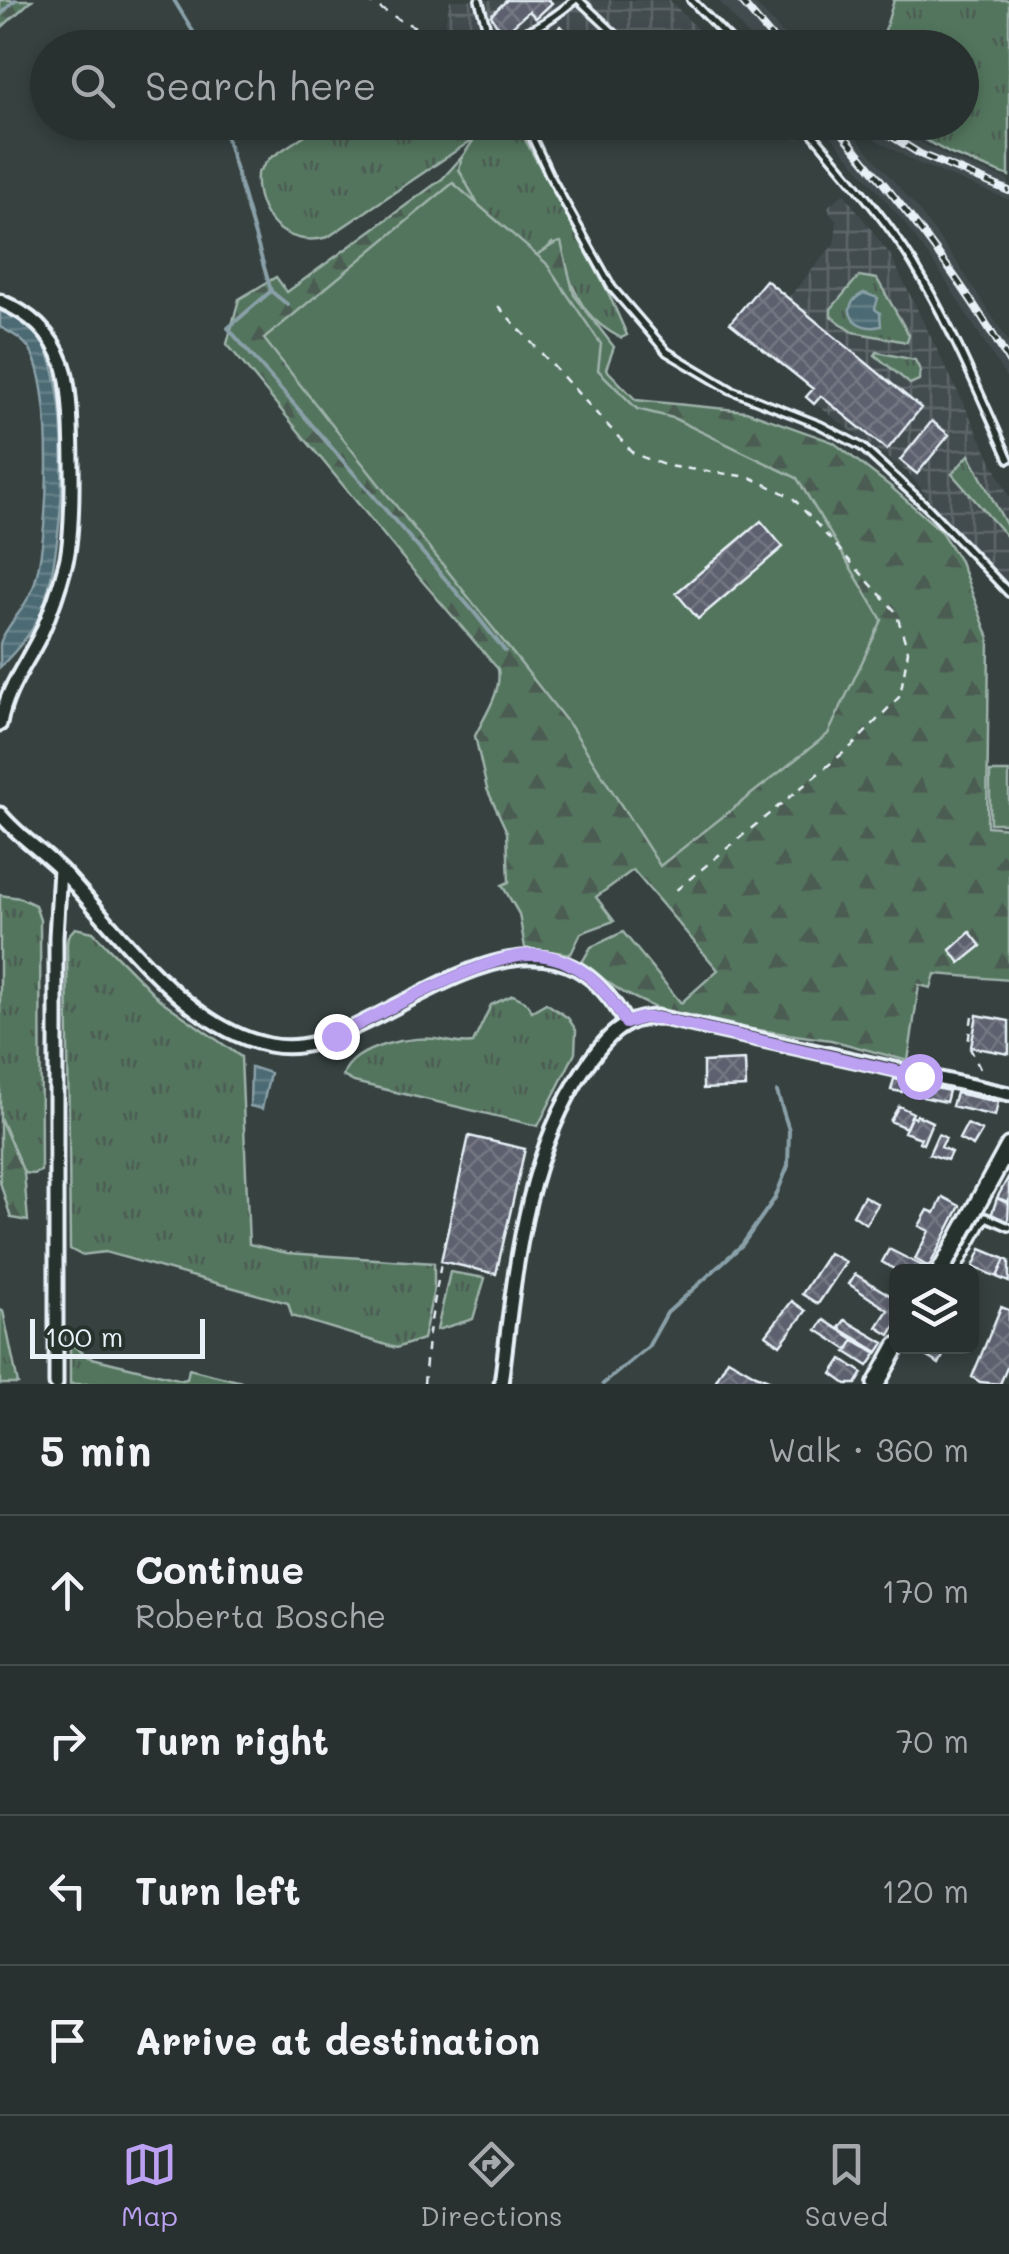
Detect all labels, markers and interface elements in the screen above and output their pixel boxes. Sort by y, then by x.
search box [30,30,979,140]
icon: search [65,58,120,113]
text: Search here [145,60,376,110]
route end [314,1014,360,1060]
route start [897,1054,943,1100]
map controls [889,1264,979,1354]
button: layers [889,1264,979,1354]
scale bar [30,1314,205,1358]
text: 100 m [45,1318,123,1354]
text: 5 min [40,1422,151,1477]
text: Walk · 360 m [768,1428,969,1470]
text: Continue [135,1544,304,1594]
icon: ahead [40,1563,95,1618]
text: 170 m [881,1569,969,1611]
text: Roberta Bosche [135,1594,386,1636]
icon: right [40,1713,95,1768]
text: Turn right [135,1715,329,1765]
text: 70 m [896,1719,969,1761]
icon: left [40,1863,95,1918]
text: Turn left [135,1865,301,1915]
text: 120 m [881,1869,969,1911]
icon: arrive [40,2013,95,2068]
text: Arrive at destination [135,2015,540,2065]
tab: Map [121,2137,178,2233]
tab: Directions [420,2137,563,2233]
tab: Saved [805,2137,888,2233]

